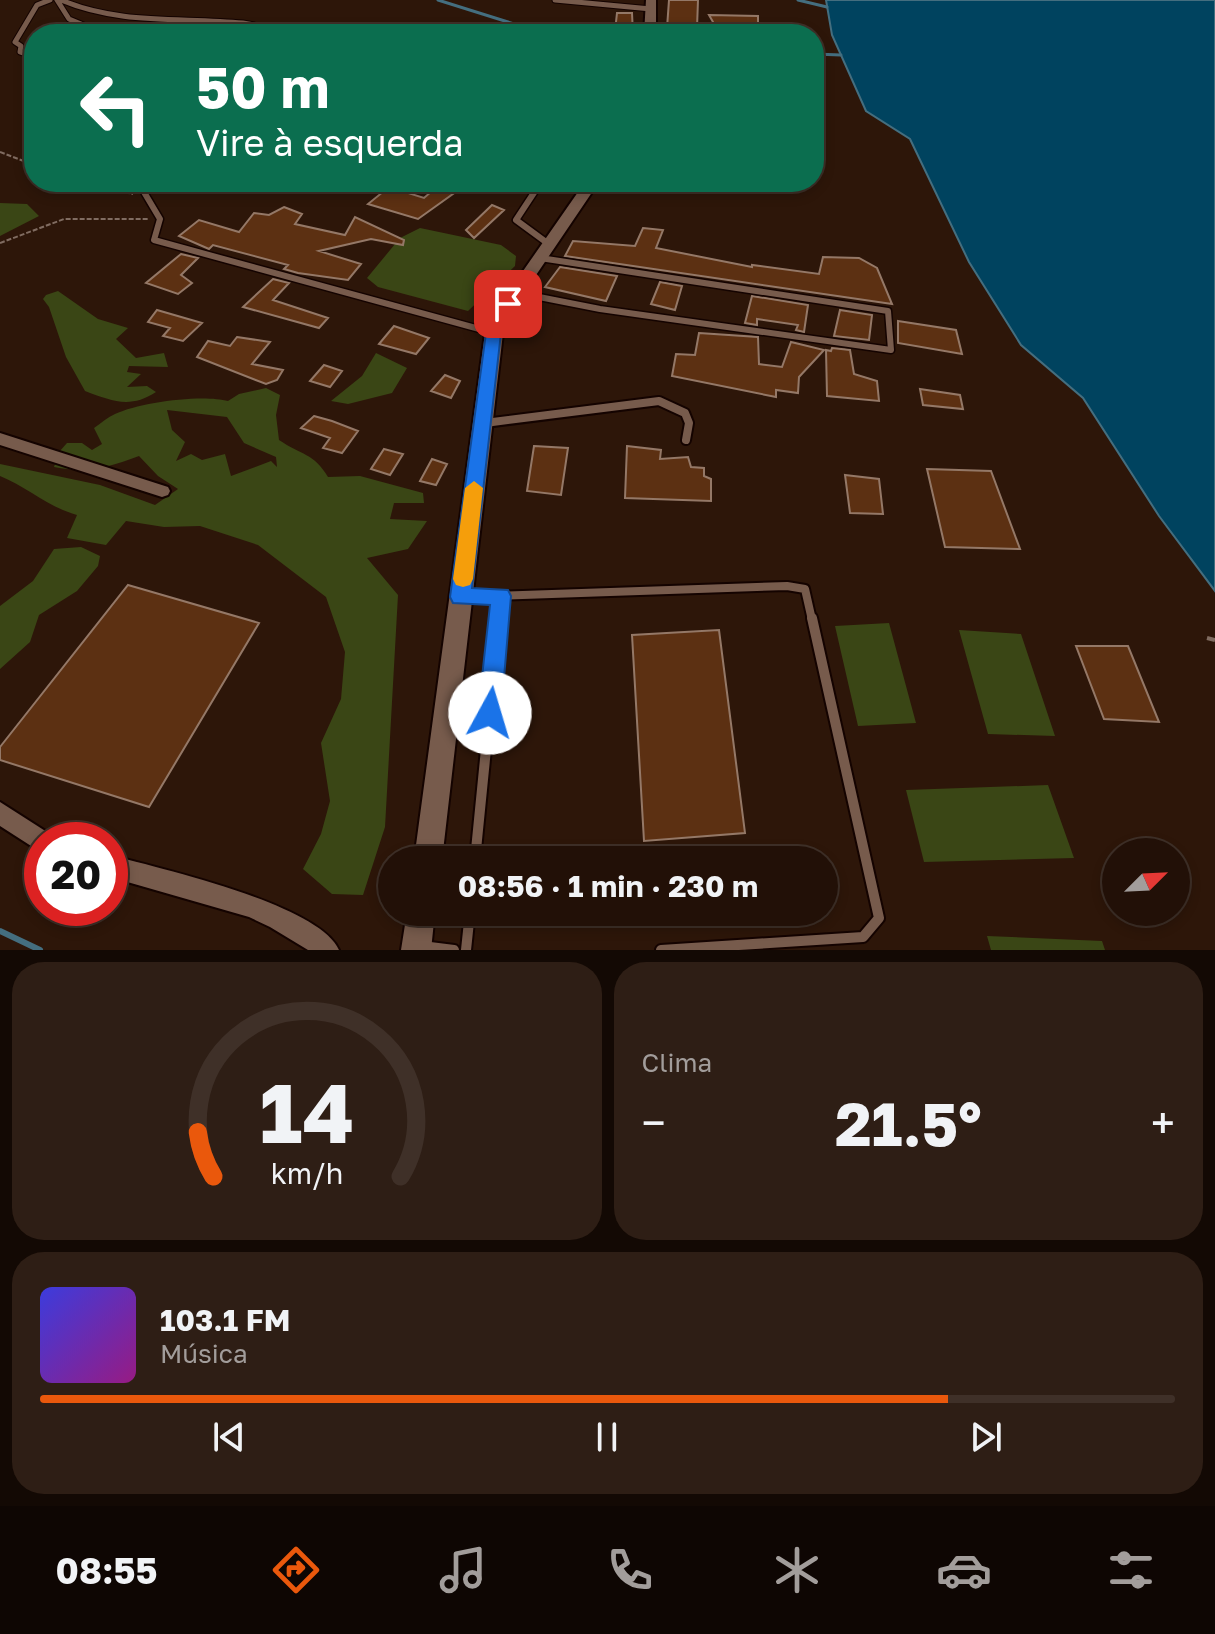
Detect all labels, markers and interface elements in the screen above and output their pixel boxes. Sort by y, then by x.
text: 50 m [196,53,330,120]
icon: left [64,56,168,160]
text: Vire à esquerda [196,121,464,164]
pin [474,270,542,338]
icon: arrive [486,282,530,326]
position arrow [448,671,532,755]
speed limit sign: 20 [24,822,128,926]
north arrow [1102,838,1190,926]
map controls [1102,838,1190,926]
text: 08:56 · 1 min · 230 m [458,868,758,904]
text: Clima [642,1047,712,1078]
text: 14 [259,1061,354,1161]
text: 21.5° [835,1087,982,1159]
text: − [642,1096,666,1149]
text: + [1151,1096,1175,1149]
text: km/h [270,1156,343,1190]
text: 103.1 FM [160,1302,290,1338]
text: Música [160,1338,248,1369]
icon: previous [207,1415,251,1459]
icon: pause [585,1415,629,1459]
icon: next [964,1415,1008,1459]
icon: directions [268,1542,324,1598]
icon: music [435,1542,491,1598]
icon: phone [602,1542,658,1598]
icon: climate [769,1542,825,1598]
icon: car [936,1542,992,1598]
icon: filters [1103,1542,1159,1598]
text: 08:55 [56,1549,157,1592]

